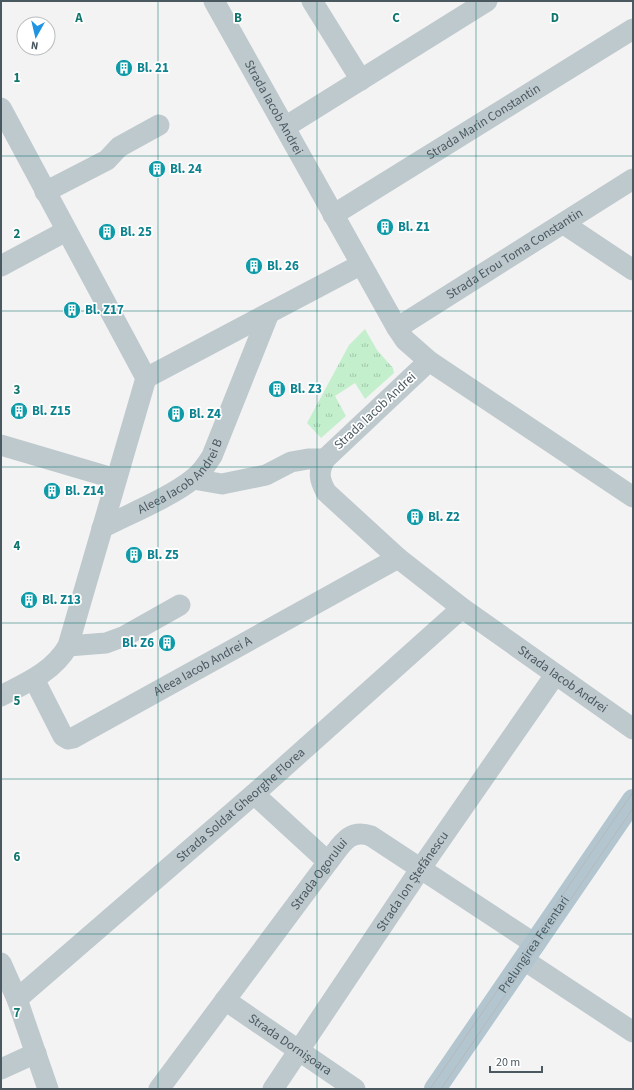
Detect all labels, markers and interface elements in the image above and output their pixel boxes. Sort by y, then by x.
text: A [74,9,83,27]
text: B [234,9,242,27]
text: C [392,9,400,27]
text: D [551,9,559,27]
north arrow [16,16,56,56]
text: N [30,37,39,53]
street label: Strada Iacob Andrei [240,57,307,158]
building icon: Bl. 21 [114,58,134,78]
place label: Bl. 21 [137,59,169,77]
text: 1 [14,69,21,87]
street label: Strada Marin Constantin [423,80,544,164]
building icon: Bl. 24 [147,159,167,179]
place label: Bl. 24 [170,160,202,178]
street label: Strada Erou Toma Constantin [443,204,586,304]
building icon: Bl. Z1 [375,217,395,237]
place label: Bl. Z1 [398,218,430,236]
building icon: Bl. 25 [97,222,117,242]
place label: Bl. 25 [120,223,152,241]
text: 2 [14,225,21,243]
building icon: Bl. 26 [244,256,264,276]
place label: Bl. 26 [267,257,299,275]
building icon: Bl. Z17 [62,300,82,320]
place label: Bl. Z17 [85,301,124,319]
street label: Strada Iacob Andrei [330,368,420,454]
building icon: Bl. Z3 [267,379,287,399]
place label: Bl. Z3 [290,380,322,398]
text: 3 [14,381,21,399]
building icon: Bl. Z15 [9,401,29,421]
place label: Bl. Z15 [32,402,71,420]
building icon: Bl. Z4 [166,404,186,424]
place label: Bl. Z4 [189,405,221,423]
street label: Aleea Iacob Andrei B [135,436,227,518]
building icon: Bl. Z14 [42,481,62,501]
place label: Bl. Z14 [65,482,104,500]
building icon: Bl. Z2 [405,507,425,527]
place label: Bl. Z2 [428,508,460,526]
text: 4 [14,537,21,555]
building icon: Bl. Z5 [124,545,144,565]
place label: Bl. Z5 [147,546,179,564]
building icon: Bl. Z13 [19,590,39,610]
place label: Bl. Z13 [42,591,81,609]
street label: Aleea Iacob Andrei A [150,631,256,701]
building icon: Bl. Z6 [157,633,177,653]
place label: Bl. Z6 [122,634,154,652]
street label: Strada Iacob Andrei [514,641,611,717]
text: 5 [14,692,21,710]
street label: Strada Soldat Gheorghe Florea [172,744,309,866]
street label: Strada Ion Ștefănescu [372,828,453,935]
street label: Strada Ogorului [286,834,352,914]
text: 6 [14,848,21,866]
street label: Prelungirea Ferentari [494,892,574,997]
text: 7 [14,1004,21,1022]
street label: Strada Dornișoara [245,1010,336,1080]
scale bar [490,1048,542,1074]
text: 20 m [496,1054,520,1071]

